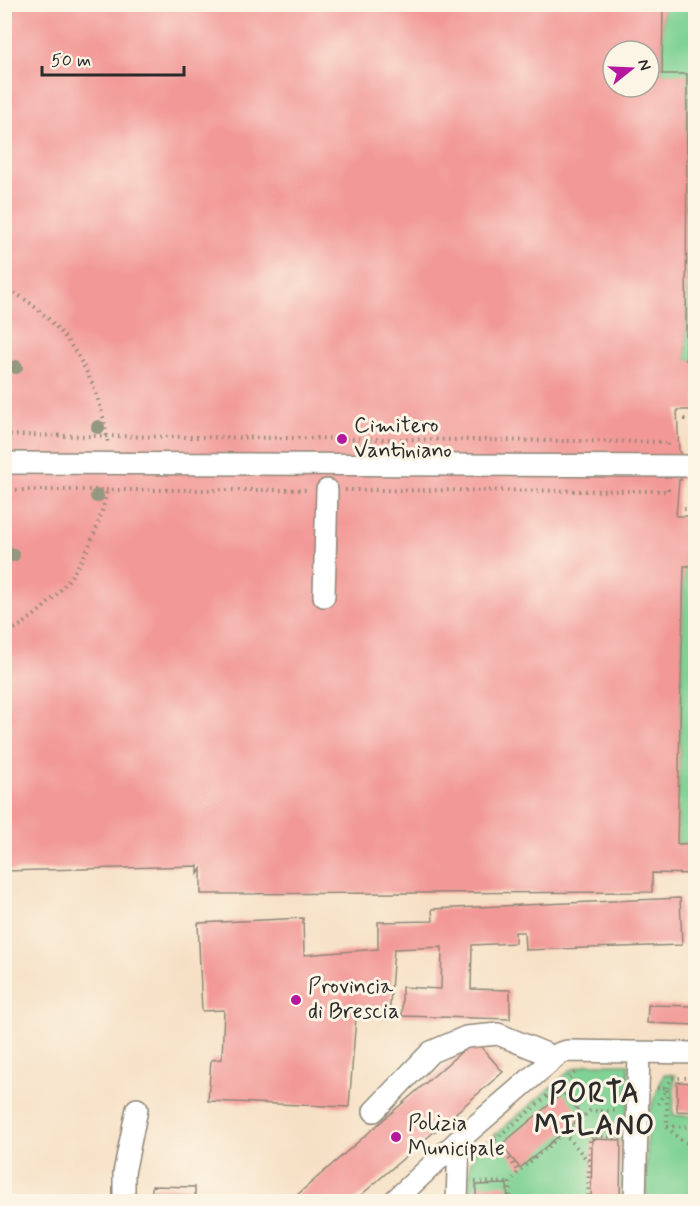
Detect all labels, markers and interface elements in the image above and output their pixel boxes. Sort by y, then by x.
scale bar [42,39,184,77]
north arrow [601,39,661,99]
text: 50 m [51,49,91,73]
text: N [632,57,655,73]
place label: Cimitero Vantiniano [354,412,452,465]
marker: Cimitero Vantiniano [335,432,349,446]
place label: Provincia di Brescia [308,973,400,1026]
marker: Provincia di Brescia [289,993,303,1007]
district label: PORTA MILANO [534,1076,656,1145]
place label: Polizia Municipale [408,1110,505,1163]
marker: Polizia Municipale [389,1130,403,1144]

